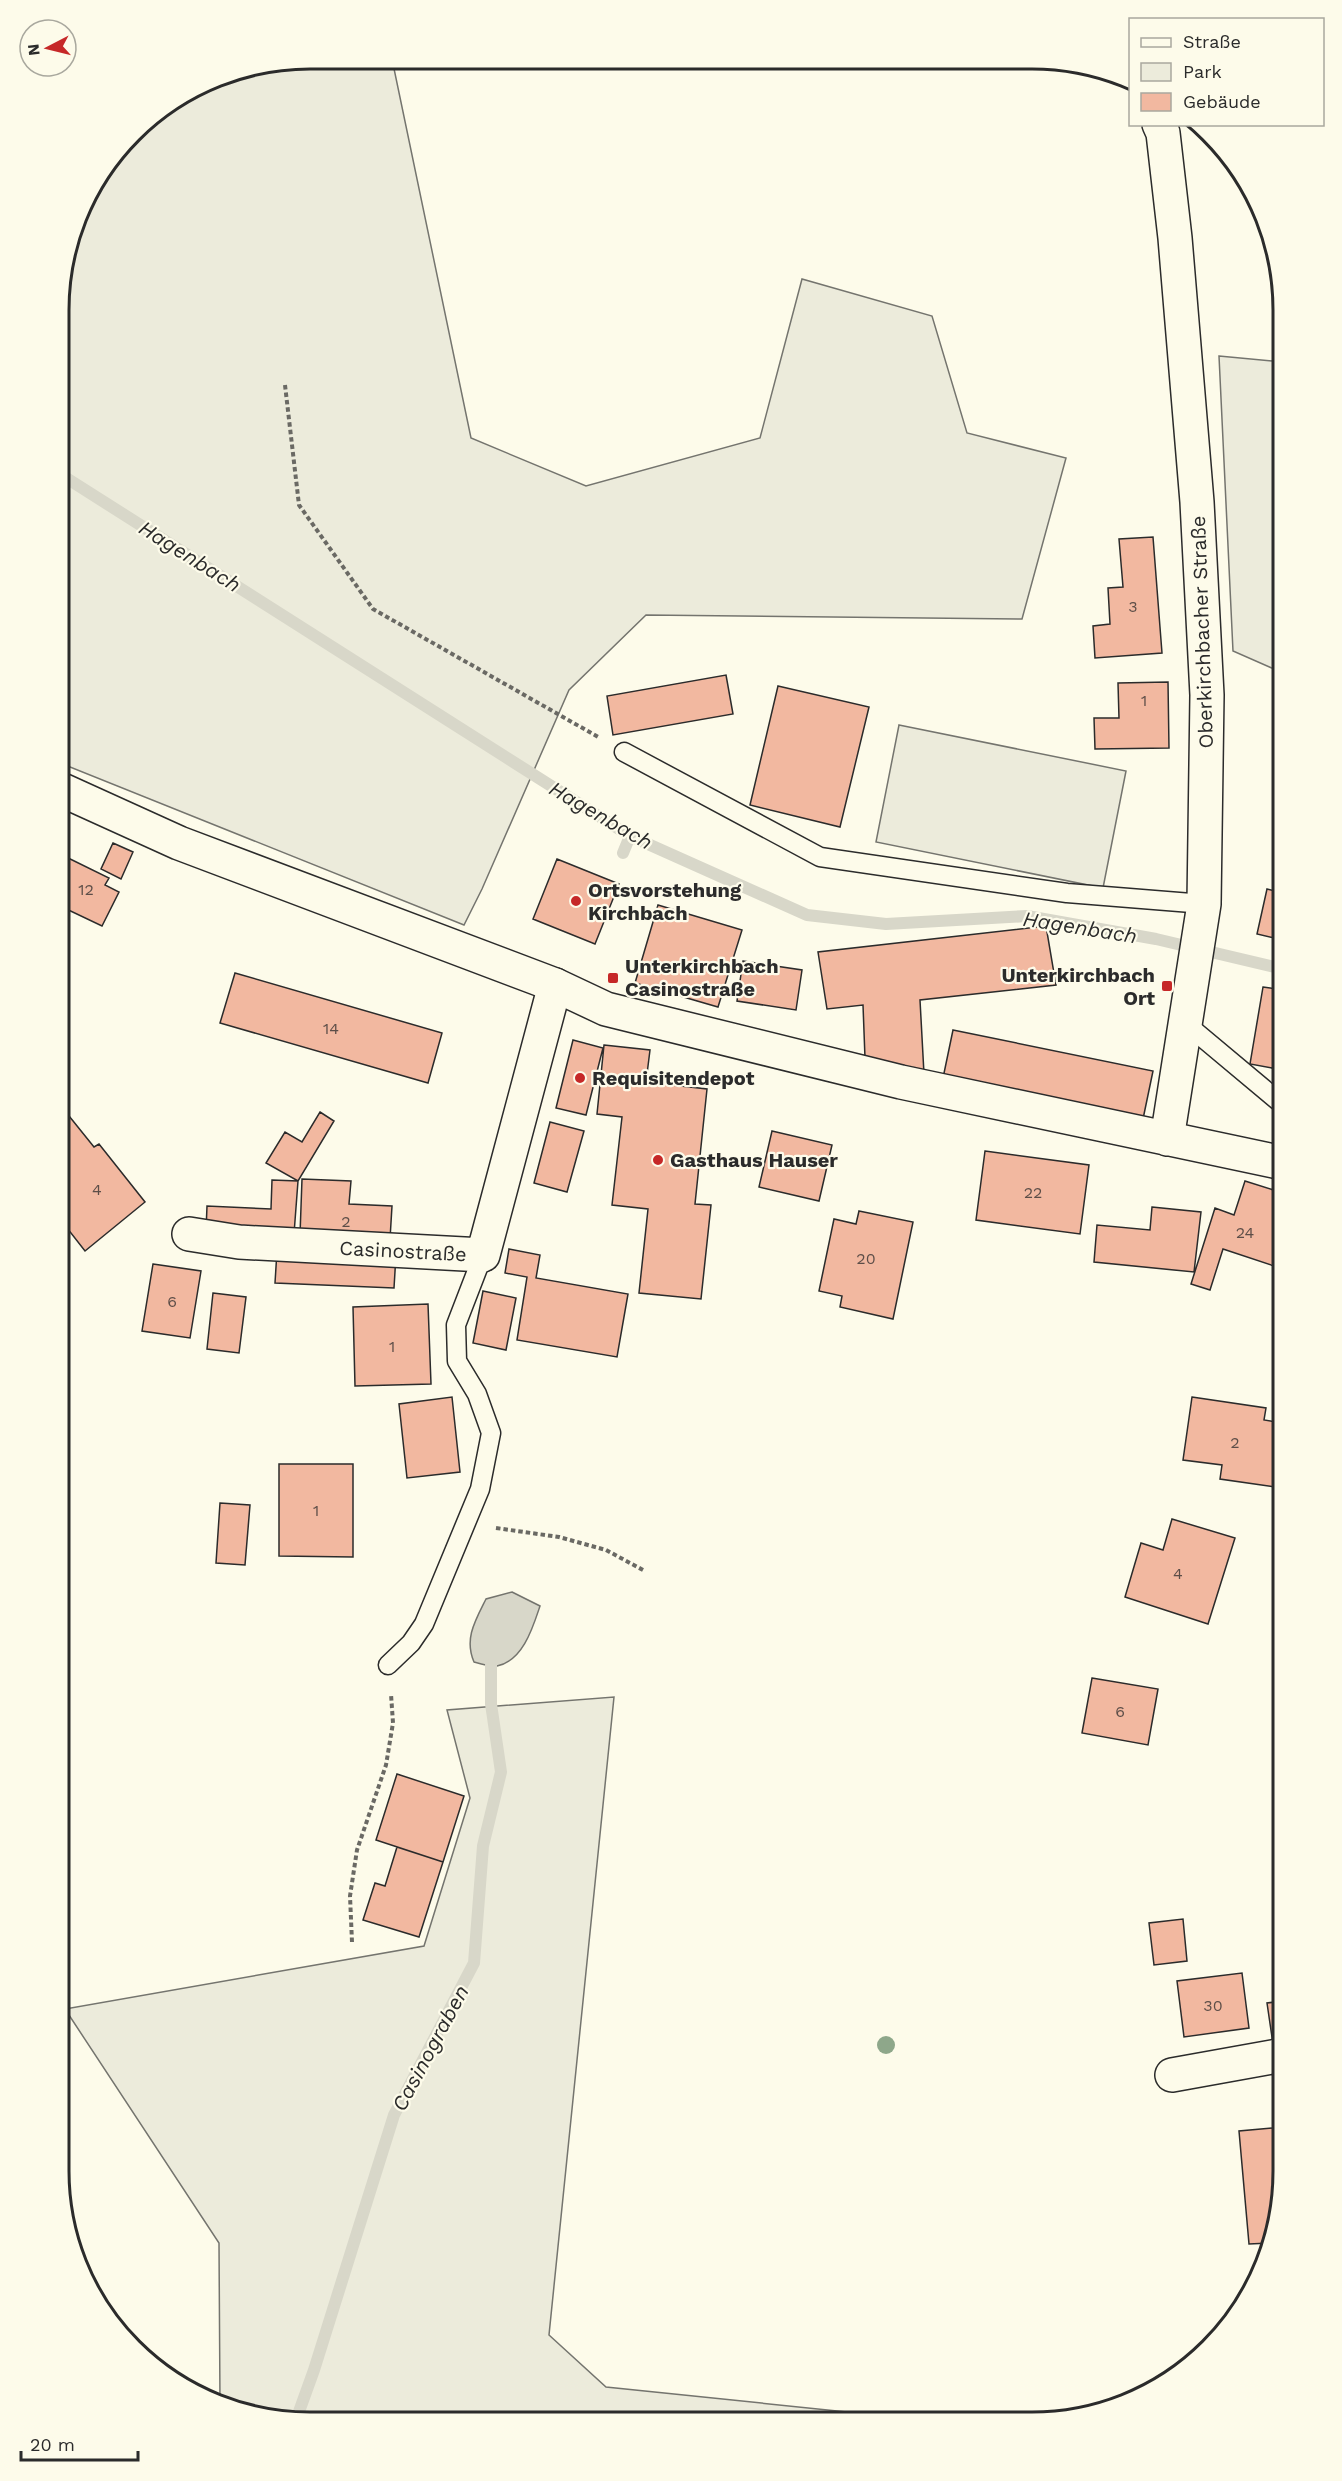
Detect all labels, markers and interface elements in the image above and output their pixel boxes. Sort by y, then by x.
north arrow [18,18,78,78]
legend [1129,18,1324,126]
text: Straße [1183,31,1241,52]
text: N [23,43,44,57]
text: Park [1183,61,1222,82]
text: Gebäude [1183,91,1261,112]
water label: Hagenbach [135,515,245,597]
street label: Oberkirchbacher Straße [1186,515,1218,749]
house number: 3 [1128,597,1138,616]
house number: 1 [1141,691,1147,710]
water label: Hagenbach [545,775,657,855]
place label: Ortsvorstehung Kirchbach [588,878,742,925]
house number: 12 [78,880,94,899]
marker: Ortsvorstehung Kirchbach [569,894,583,908]
water label: Hagenbach [1021,906,1139,948]
place label: Unterkirchbach Casinostraße [625,954,779,1001]
place label: Unterkirchbach Ort [1001,963,1155,1010]
marker: Unterkirchbach Casinostraße [606,971,620,985]
marker: Unterkirchbach Ort [1160,979,1174,993]
house number: 14 [323,1019,339,1038]
place label: Requisitendepot [592,1066,755,1090]
marker: Requisitendepot [573,1071,587,1085]
place label: Gasthaus Hauser [670,1148,838,1172]
marker: Gasthaus Hauser [651,1153,665,1167]
house number: 4 [92,1180,102,1199]
house number: 22 [1024,1183,1042,1202]
house number: 2 [341,1212,351,1231]
house number: 24 [1236,1223,1255,1242]
street label: Casinostraße [339,1236,467,1266]
house number: 20 [856,1249,876,1268]
house number: 6 [167,1292,177,1311]
house number: 1 [389,1337,395,1356]
house number: 2 [1230,1433,1240,1452]
house number: 1 [313,1501,319,1520]
house number: 4 [1173,1564,1183,1583]
house number: 6 [1115,1702,1125,1721]
water label: Casinograben [386,1981,474,2115]
house number: 30 [1203,1996,1223,2015]
scale bar [21,2424,138,2462]
text: 20 m [30,2434,75,2455]

